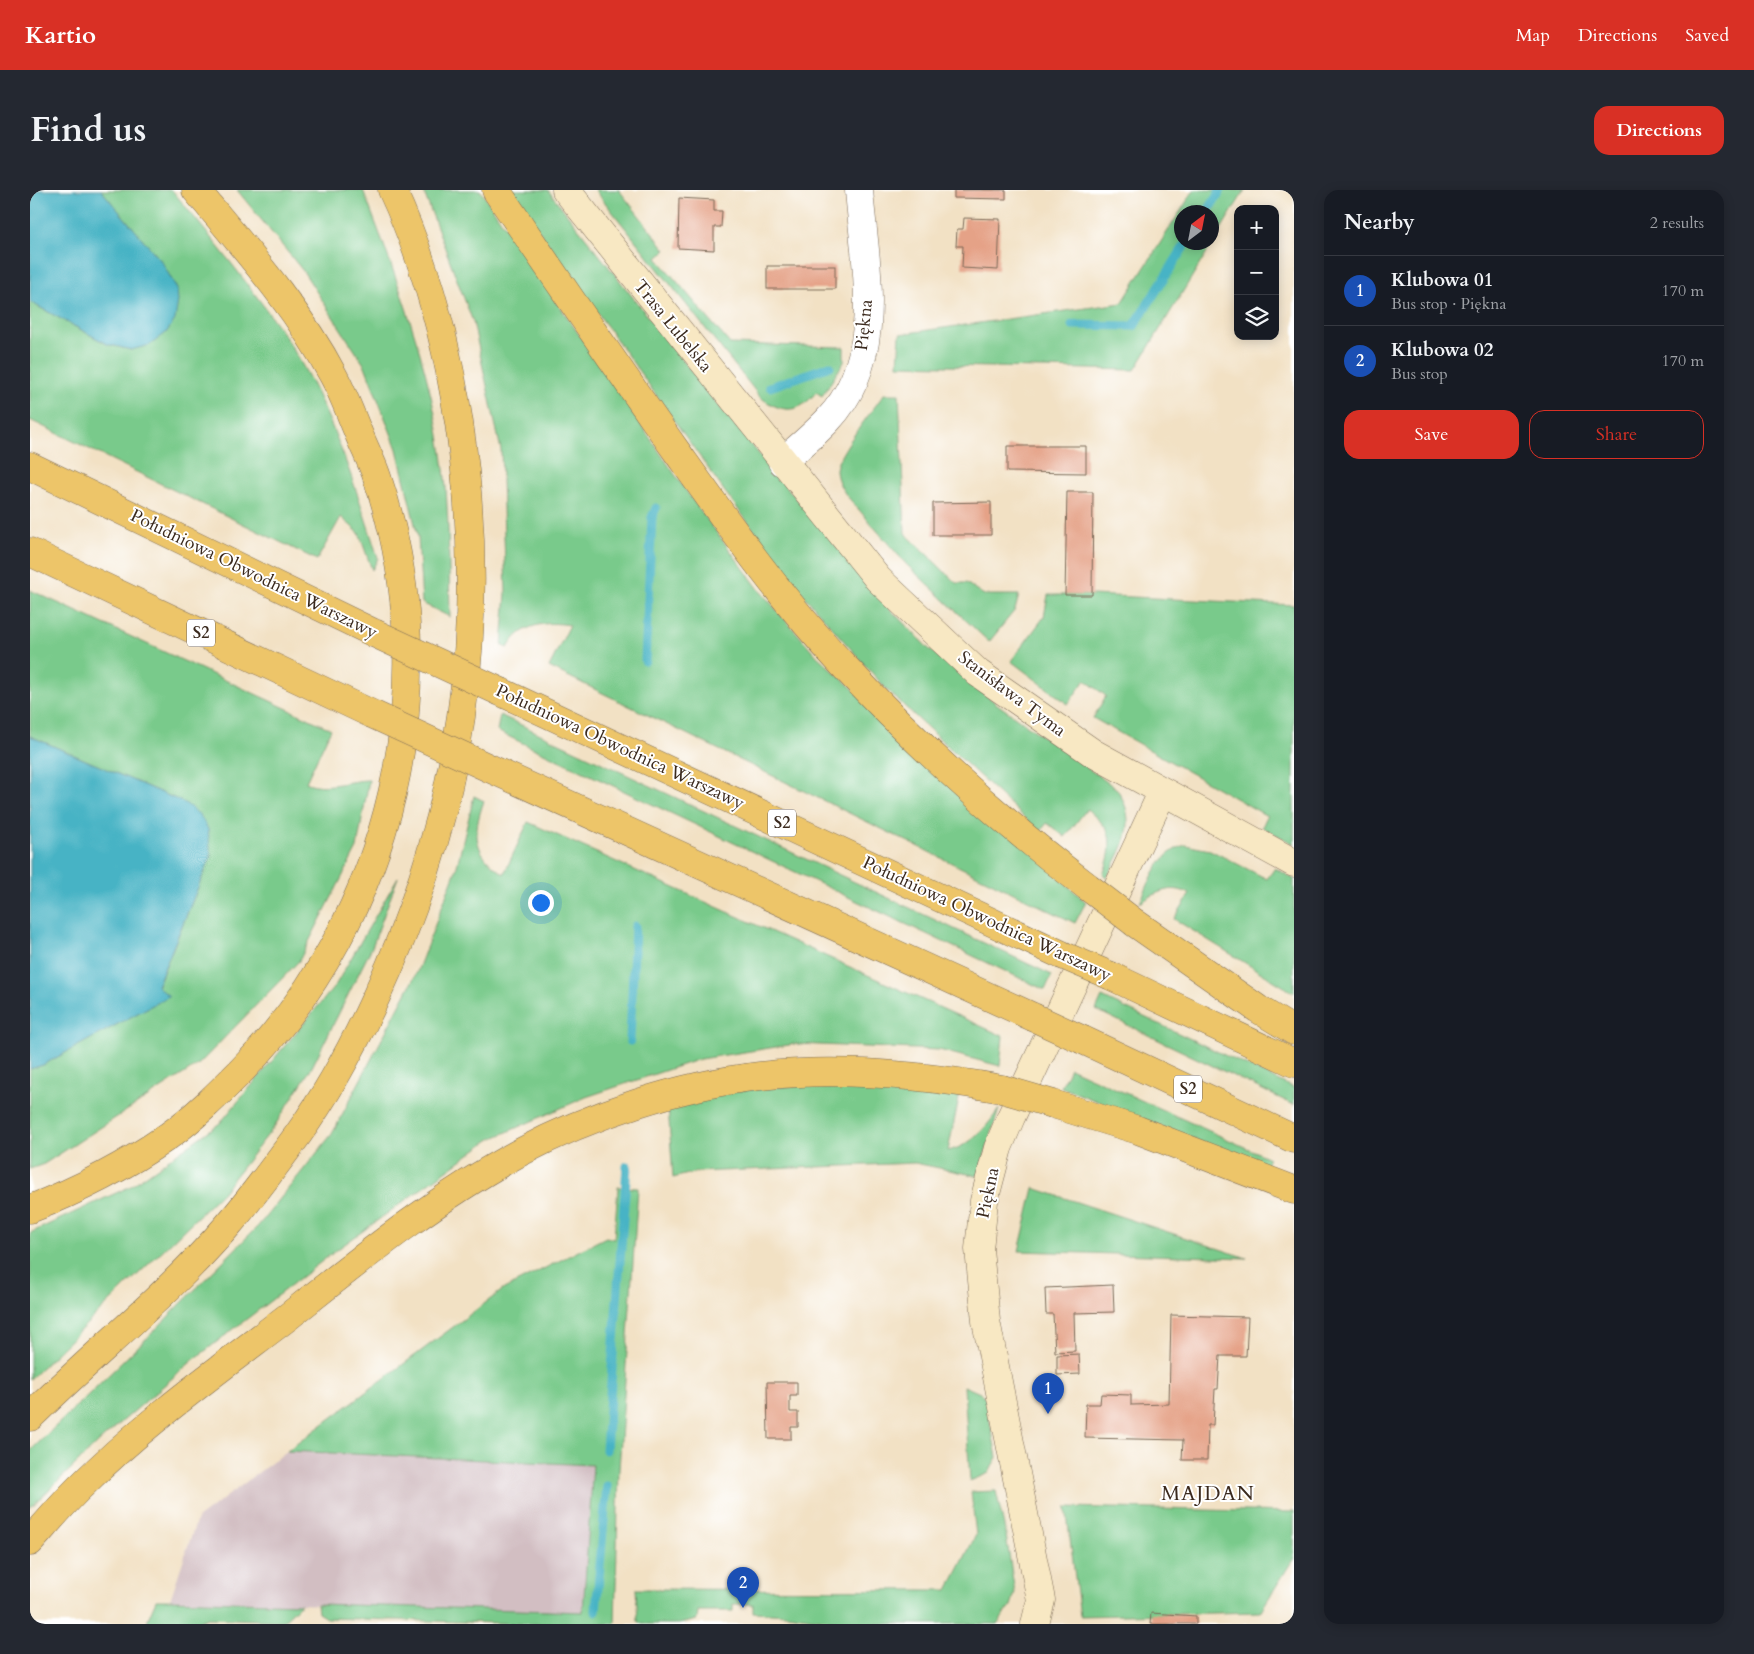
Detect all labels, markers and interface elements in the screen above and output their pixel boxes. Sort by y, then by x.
text: Kartio [25,19,96,52]
text: Map [1516,23,1550,48]
text: Directions [1578,23,1657,48]
text: Saved [1685,23,1729,48]
text: Find us [30,106,146,154]
button: Directions [1594,106,1724,155]
north arrow [1174,205,1219,250]
map controls [1234,205,1279,340]
button: + [1234,205,1279,250]
text: Nearby [1344,208,1415,237]
text: 2 results [1650,212,1704,234]
button: − [1234,250,1279,295]
text: Klubowa 01 [1391,267,1493,293]
street label: Trasa Lubelska [628,274,718,378]
text: 1 [1356,280,1364,302]
text: 170 m [1662,280,1704,302]
text: Bus stop · Piękna [1391,293,1506,315]
button: layers [1234,295,1279,340]
street label: Piękna [849,298,879,352]
text: Klubowa 02 [1391,337,1493,363]
text: 2 [1356,350,1364,372]
text: 170 m [1662,350,1704,372]
text: Bus stop [1391,363,1448,385]
button: Save [1344,410,1519,459]
button: Share [1529,410,1704,459]
street label: Południowa Obwodnica Warszawy [126,503,382,645]
road number: S2 [187,619,215,646]
street label: Stanisława Tyma [953,645,1071,743]
street label: Południowa Obwodnica Warszawy [491,678,749,816]
road number: S2 [768,810,796,836]
street label: Południowa Obwodnica Warszawy [858,850,1116,988]
your location [528,890,554,916]
road number: S2 [1174,1076,1202,1102]
street label: Piękna [970,1165,1006,1221]
pin: 1 [1032,1373,1064,1414]
district label: MAJDAN [1161,1480,1255,1507]
pin: 2 [727,1567,759,1608]

